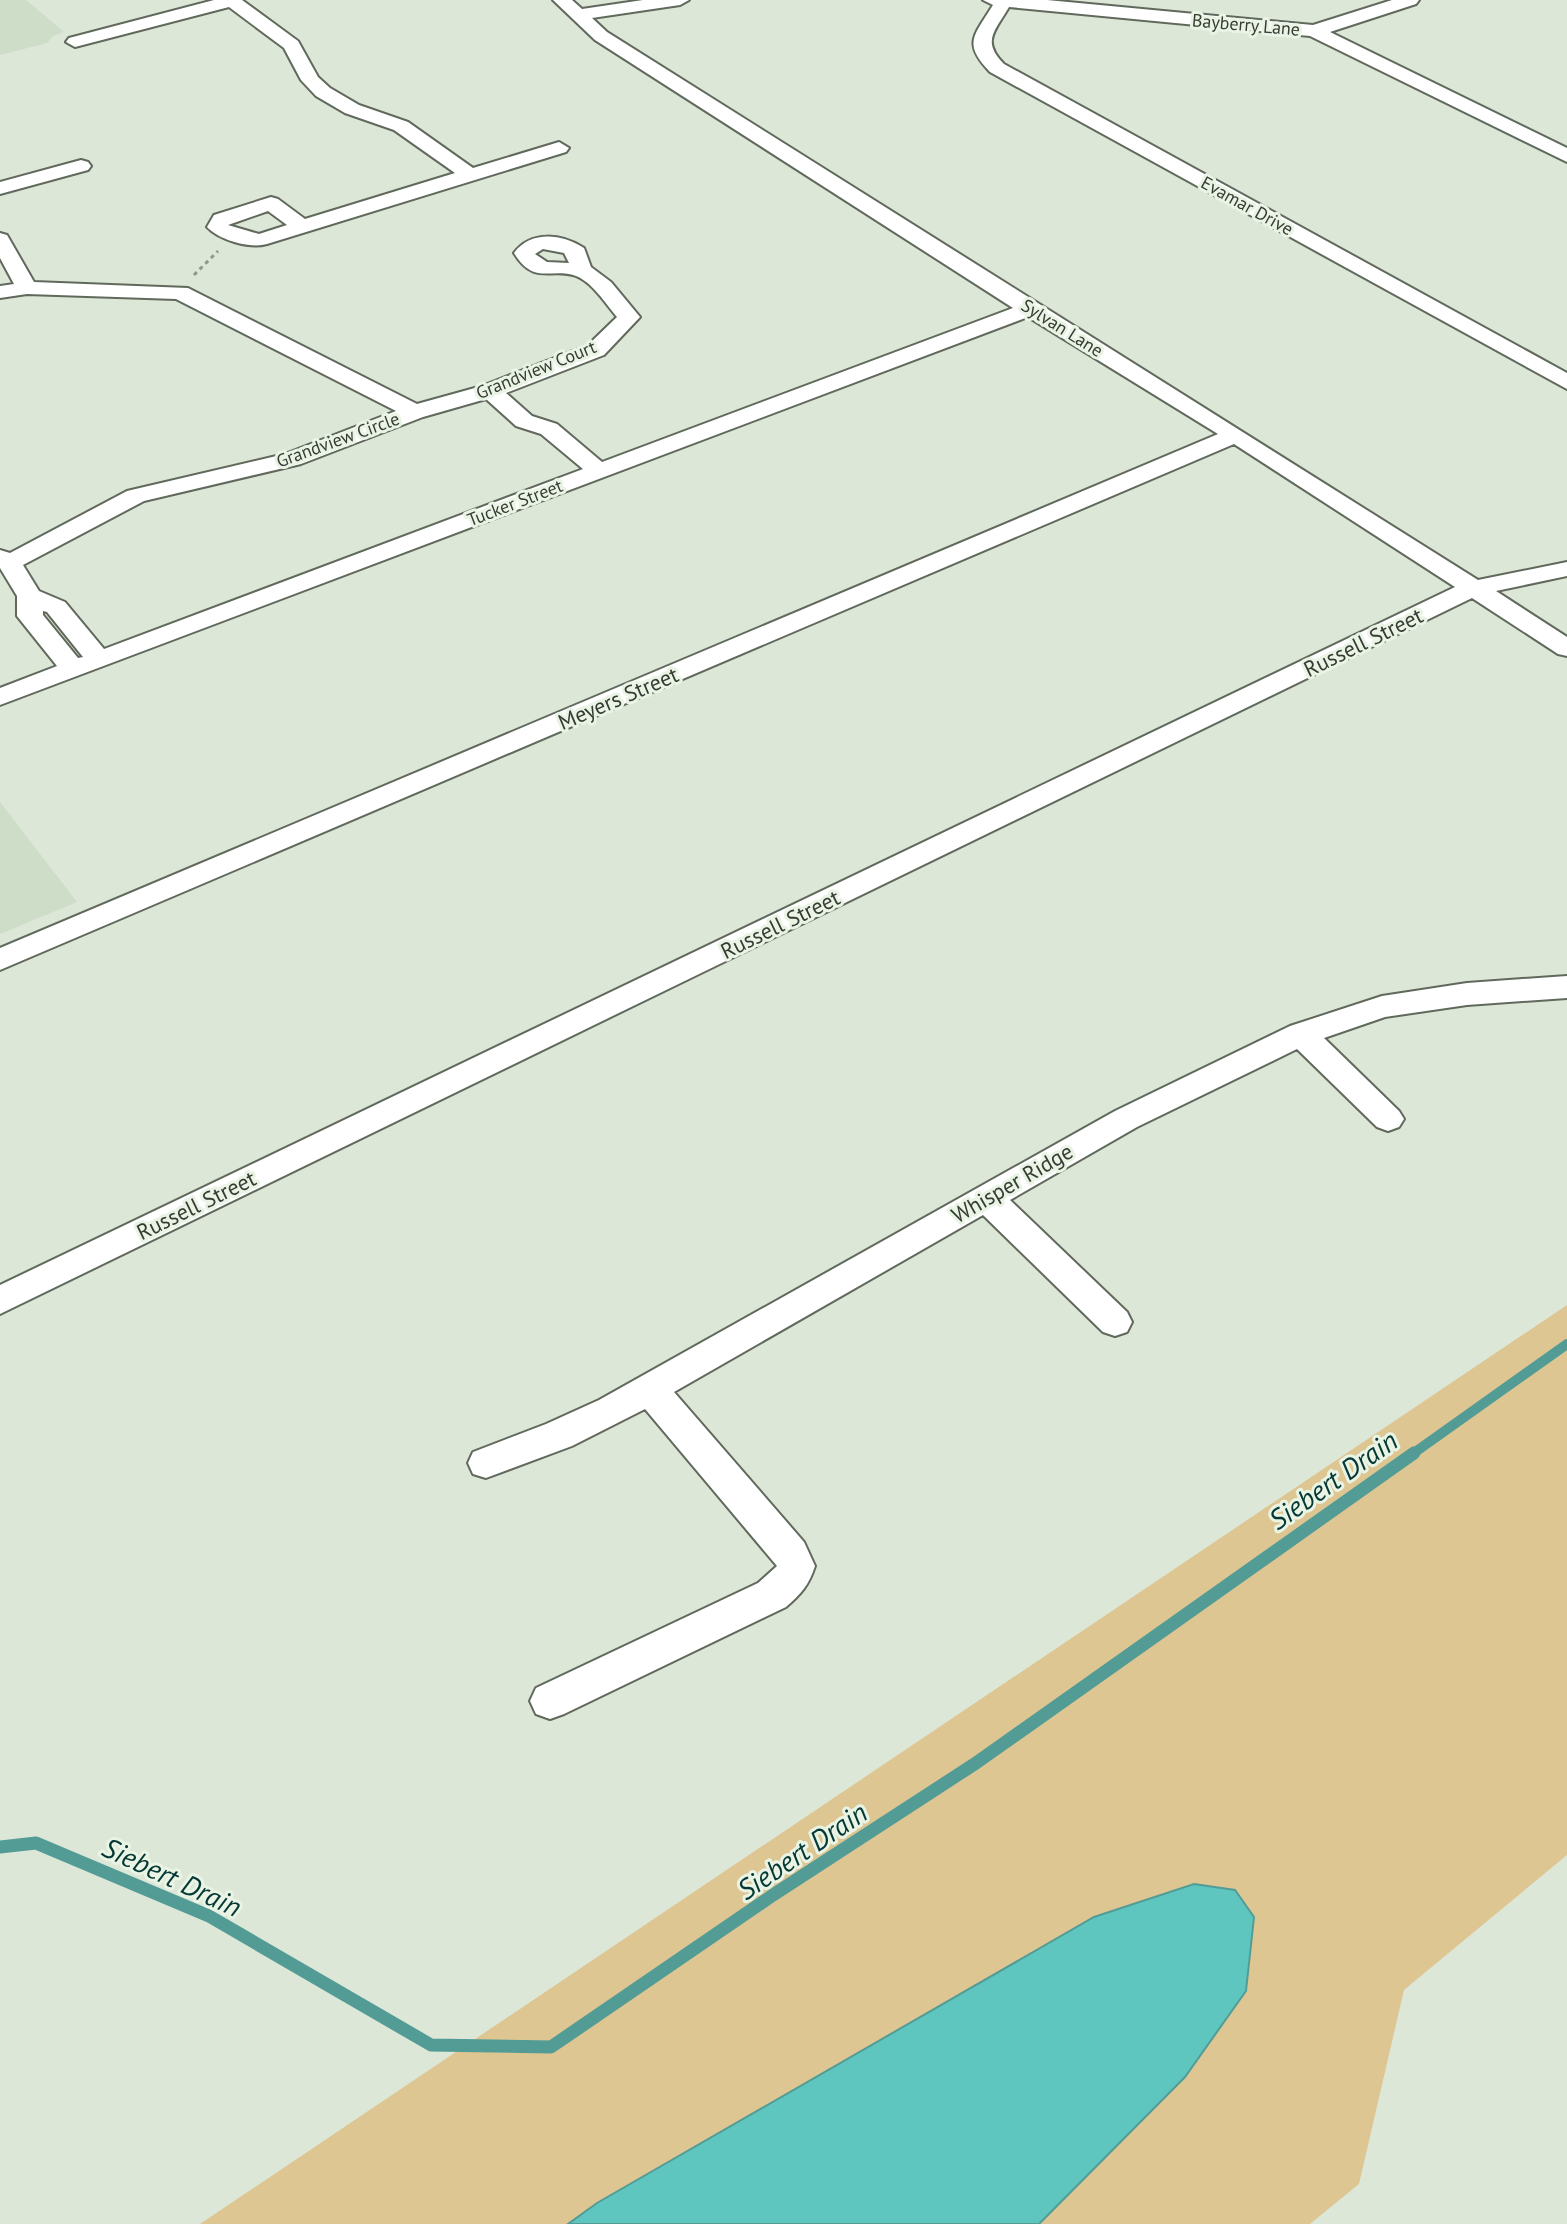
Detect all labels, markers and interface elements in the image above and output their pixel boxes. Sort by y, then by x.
street label: Bayberry Lane [1191,8,1301,41]
street label: Evamar Drive [1197,171,1297,240]
street label: Sylvan Lane [1017,293,1108,362]
street label: Grandview Court [472,335,599,404]
street label: Grandview Circle [273,407,403,472]
street label: Tucker Street [464,474,566,531]
street label: Russell Street [1299,601,1428,683]
street label: Meyers Street [554,660,683,736]
street label: Russell Street [716,883,845,965]
street label: Whisper Ridge [946,1137,1078,1229]
street label: Russell Street [132,1164,261,1246]
water label: Siebert Drain [1261,1422,1405,1538]
water label: Siebert Drain [729,1793,874,1908]
water label: Siebert Drain [97,1828,248,1925]

